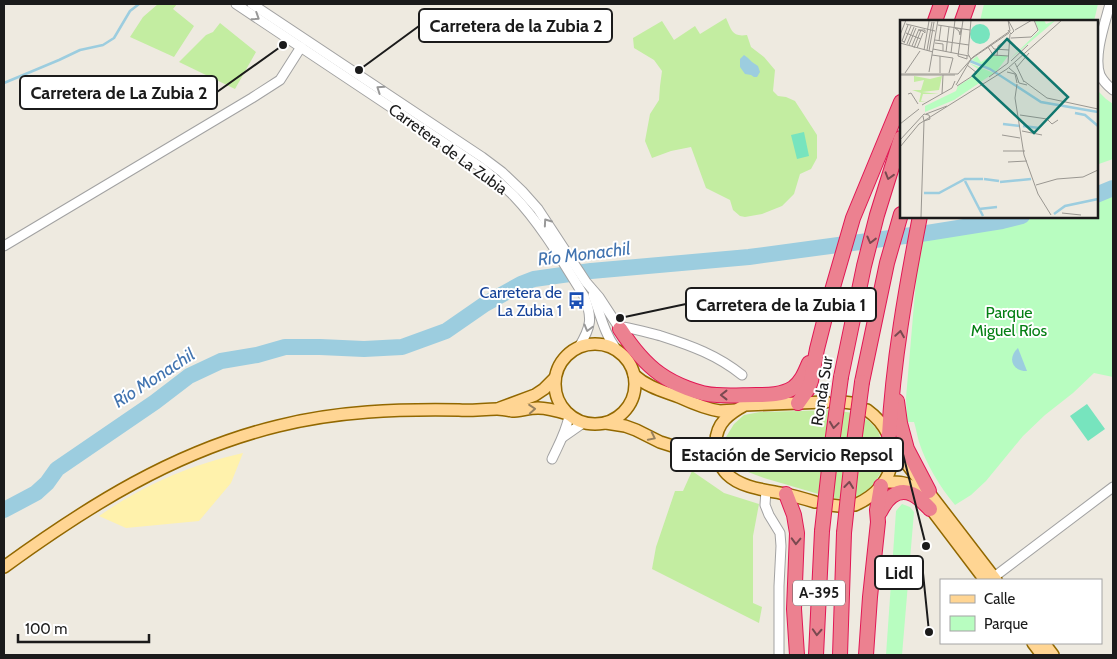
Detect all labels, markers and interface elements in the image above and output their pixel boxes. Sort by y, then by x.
callout: Carretera de la Zubia 2 [419,9,612,42]
one-way arrow [251,11,260,21]
text: Carretera de la Zubia 2 [430,15,602,37]
inset map [900,20,1097,218]
callout: Carretera de La Zubia 2 [20,76,217,109]
text: Carretera de La Zubia 2 [30,82,208,104]
one-way arrow [377,86,386,95]
street label: Carretera de La Zubia [385,100,511,199]
one-way arrow [885,171,895,180]
one-way arrow [544,219,553,228]
one-way arrow [866,236,877,245]
water label: Río Monachil [537,237,632,271]
place label: Carretera de La Zubia 1 [480,283,562,320]
callout: Carretera de la Zubia 1 [686,288,876,321]
bus stop icon: Carretera de La Zubia 1 [566,291,586,311]
text: Carretera de la Zubia 1 [696,294,866,316]
park label: Parque Miguel Ríos [971,303,1048,340]
one-way arrow [583,323,594,332]
one-way arrow [894,330,905,338]
water label: Río Monachil [109,343,200,413]
street label: Ronda Sur [807,354,837,427]
one-way arrow [719,390,727,400]
one-way arrow [528,403,536,414]
one-way arrow [829,422,840,430]
one-way arrow [647,431,656,442]
callout: Estación de Servicio Repsol [671,438,903,471]
text: Estación de Servicio Repsol [681,444,893,466]
one-way arrow [843,481,854,489]
one-way arrow [791,537,802,545]
callout: Lidl [875,556,923,589]
text: Lidl [885,562,913,584]
legend [940,579,1102,644]
road number: A-395 [793,580,845,606]
text: Calle [984,590,1015,608]
scale bar [18,612,149,644]
text: Parque [984,615,1028,633]
text: 100 m [25,620,67,638]
one-way arrow [812,628,822,636]

